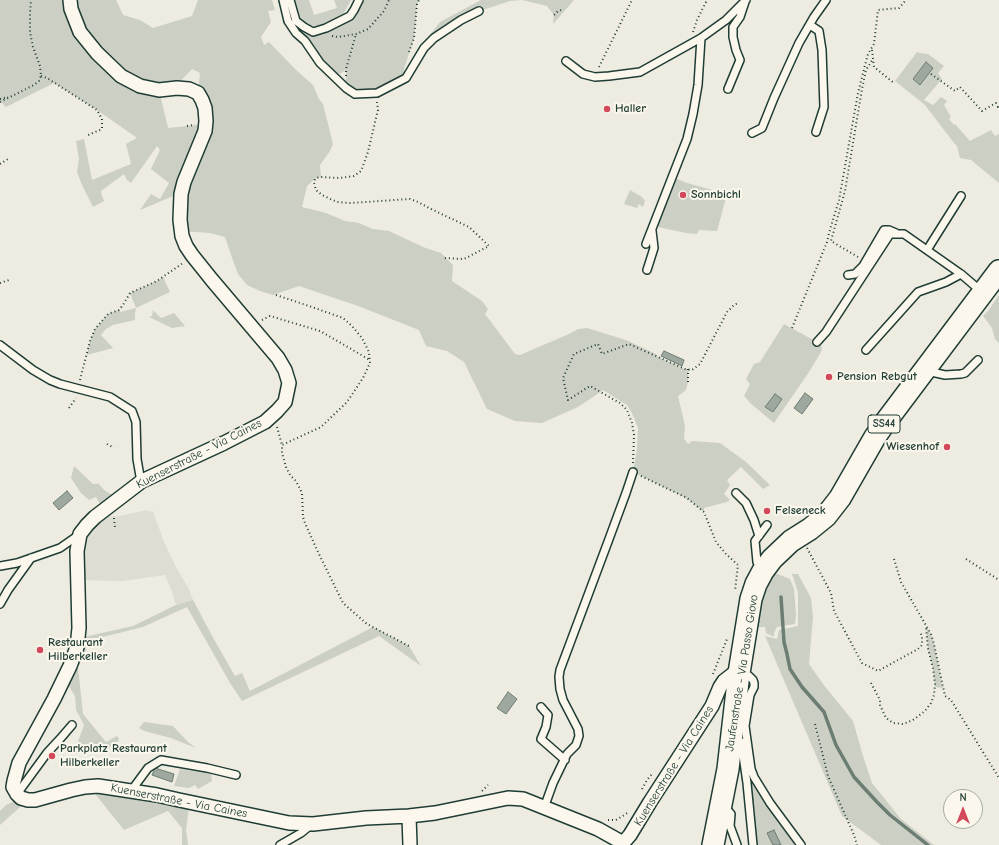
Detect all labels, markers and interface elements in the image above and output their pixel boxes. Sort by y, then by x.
place label: Haller [615,102,646,116]
marker: Haller [602,104,612,114]
place label: Sonnbichl [691,188,741,202]
marker: Sonnbichl [678,190,688,200]
place label: Pension Rebgut [837,370,917,384]
marker: Pension Rebgut [824,372,834,382]
road number: SS44 [868,415,900,433]
street label: Kuenserstraße - Via Caines [134,416,264,492]
place label: Wiesenhof [886,440,939,454]
marker: Wiesenhof [942,442,952,452]
place label: Felseneck [775,504,826,518]
marker: Felseneck [762,506,772,516]
street label: Jaufenstraße - Via Passo Giovo [722,594,762,752]
place label: Restaurant Hilberkeller [48,636,107,664]
marker: Restaurant Hilberkeller [35,645,45,655]
street label: Kuenserstraße - Via Caines [631,703,717,829]
place label: Parkplatz Restaurant Hilberkeller [60,742,167,770]
marker: Parkplatz Restaurant Hilberkeller [47,751,57,761]
street label: Kuenserstraße - Via Caines [109,781,249,821]
north arrow [943,789,983,829]
text: N [959,791,967,804]

